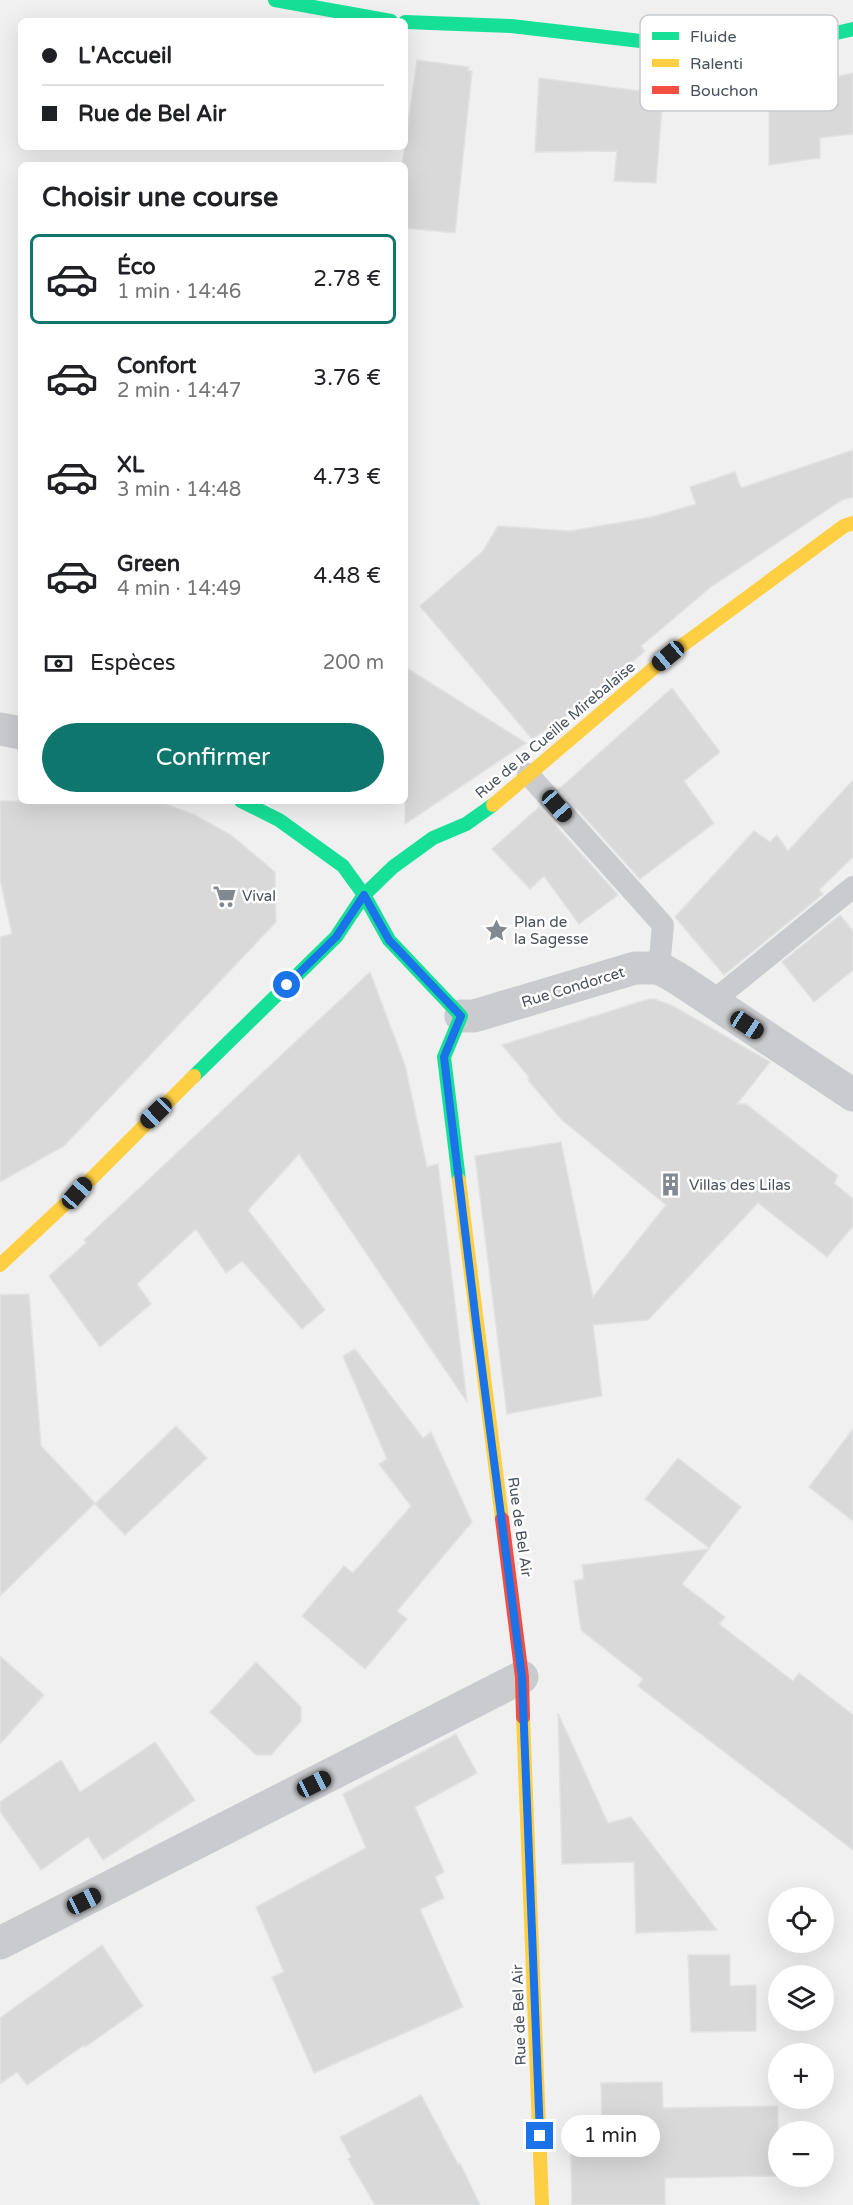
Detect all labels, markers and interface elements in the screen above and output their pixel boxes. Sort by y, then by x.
legend [640,15,838,111]
text: Fluide [690,27,736,47]
text: L'Accueil [78,43,172,69]
text: Ralenti [690,54,743,74]
text: Bouchon [690,81,758,101]
text: Rue de Bel Air [78,101,226,127]
text: Choisir une course [42,181,278,214]
icon: car [45,252,99,306]
text: Éco [117,254,156,280]
text: 2.78 € [313,266,381,292]
text: 1 min · 14:46 [117,280,241,304]
icon: car [45,351,99,405]
text: Confort [117,353,196,379]
text: 3.76 € [313,365,381,391]
text: 2 min · 14:47 [117,379,241,403]
icon: car [45,450,99,504]
text: XL [117,452,144,478]
text: 4.73 € [313,464,381,490]
text: 3 min · 14:48 [117,478,241,502]
icon: car [45,549,99,603]
text: Green [117,551,180,577]
text: 4.48 € [314,563,381,589]
text: 4 min · 14:49 [117,577,241,601]
car [648,638,688,674]
icon: cash [42,647,75,680]
text: Espèces [90,650,175,676]
text: 200 m [323,651,384,675]
street label: Rue de la Cueille Mirebalaise [471,658,639,802]
button: Confirmer [42,723,384,792]
car [538,787,576,825]
supermarket icon: Vival [211,883,237,909]
place label: Vival [242,887,276,905]
place label: Plan de la Sagesse [514,913,589,948]
place icon: Plan de la Sagesse [483,918,509,944]
street label: Rue Condorcet [519,963,627,1011]
route start [273,971,300,998]
car [727,1008,767,1042]
car [137,1094,175,1132]
building icon: Villas des Lilas [658,1172,684,1198]
car [58,1174,96,1212]
place label: Villas des Lilas [689,1176,791,1194]
street label: Rue de Bel Air [504,1476,536,1579]
car [294,1768,334,1800]
car [64,1885,104,1917]
map controls [768,1887,834,2187]
button: locate [768,1887,834,1953]
street label: Rue de Bel Air [508,1964,530,2066]
button: layers [768,1965,834,2031]
button: + [768,2043,834,2109]
callout: 1 min [561,2115,660,2157]
button: − [768,2121,834,2187]
route end [526,2122,553,2149]
text: 1 min [584,2124,637,2148]

